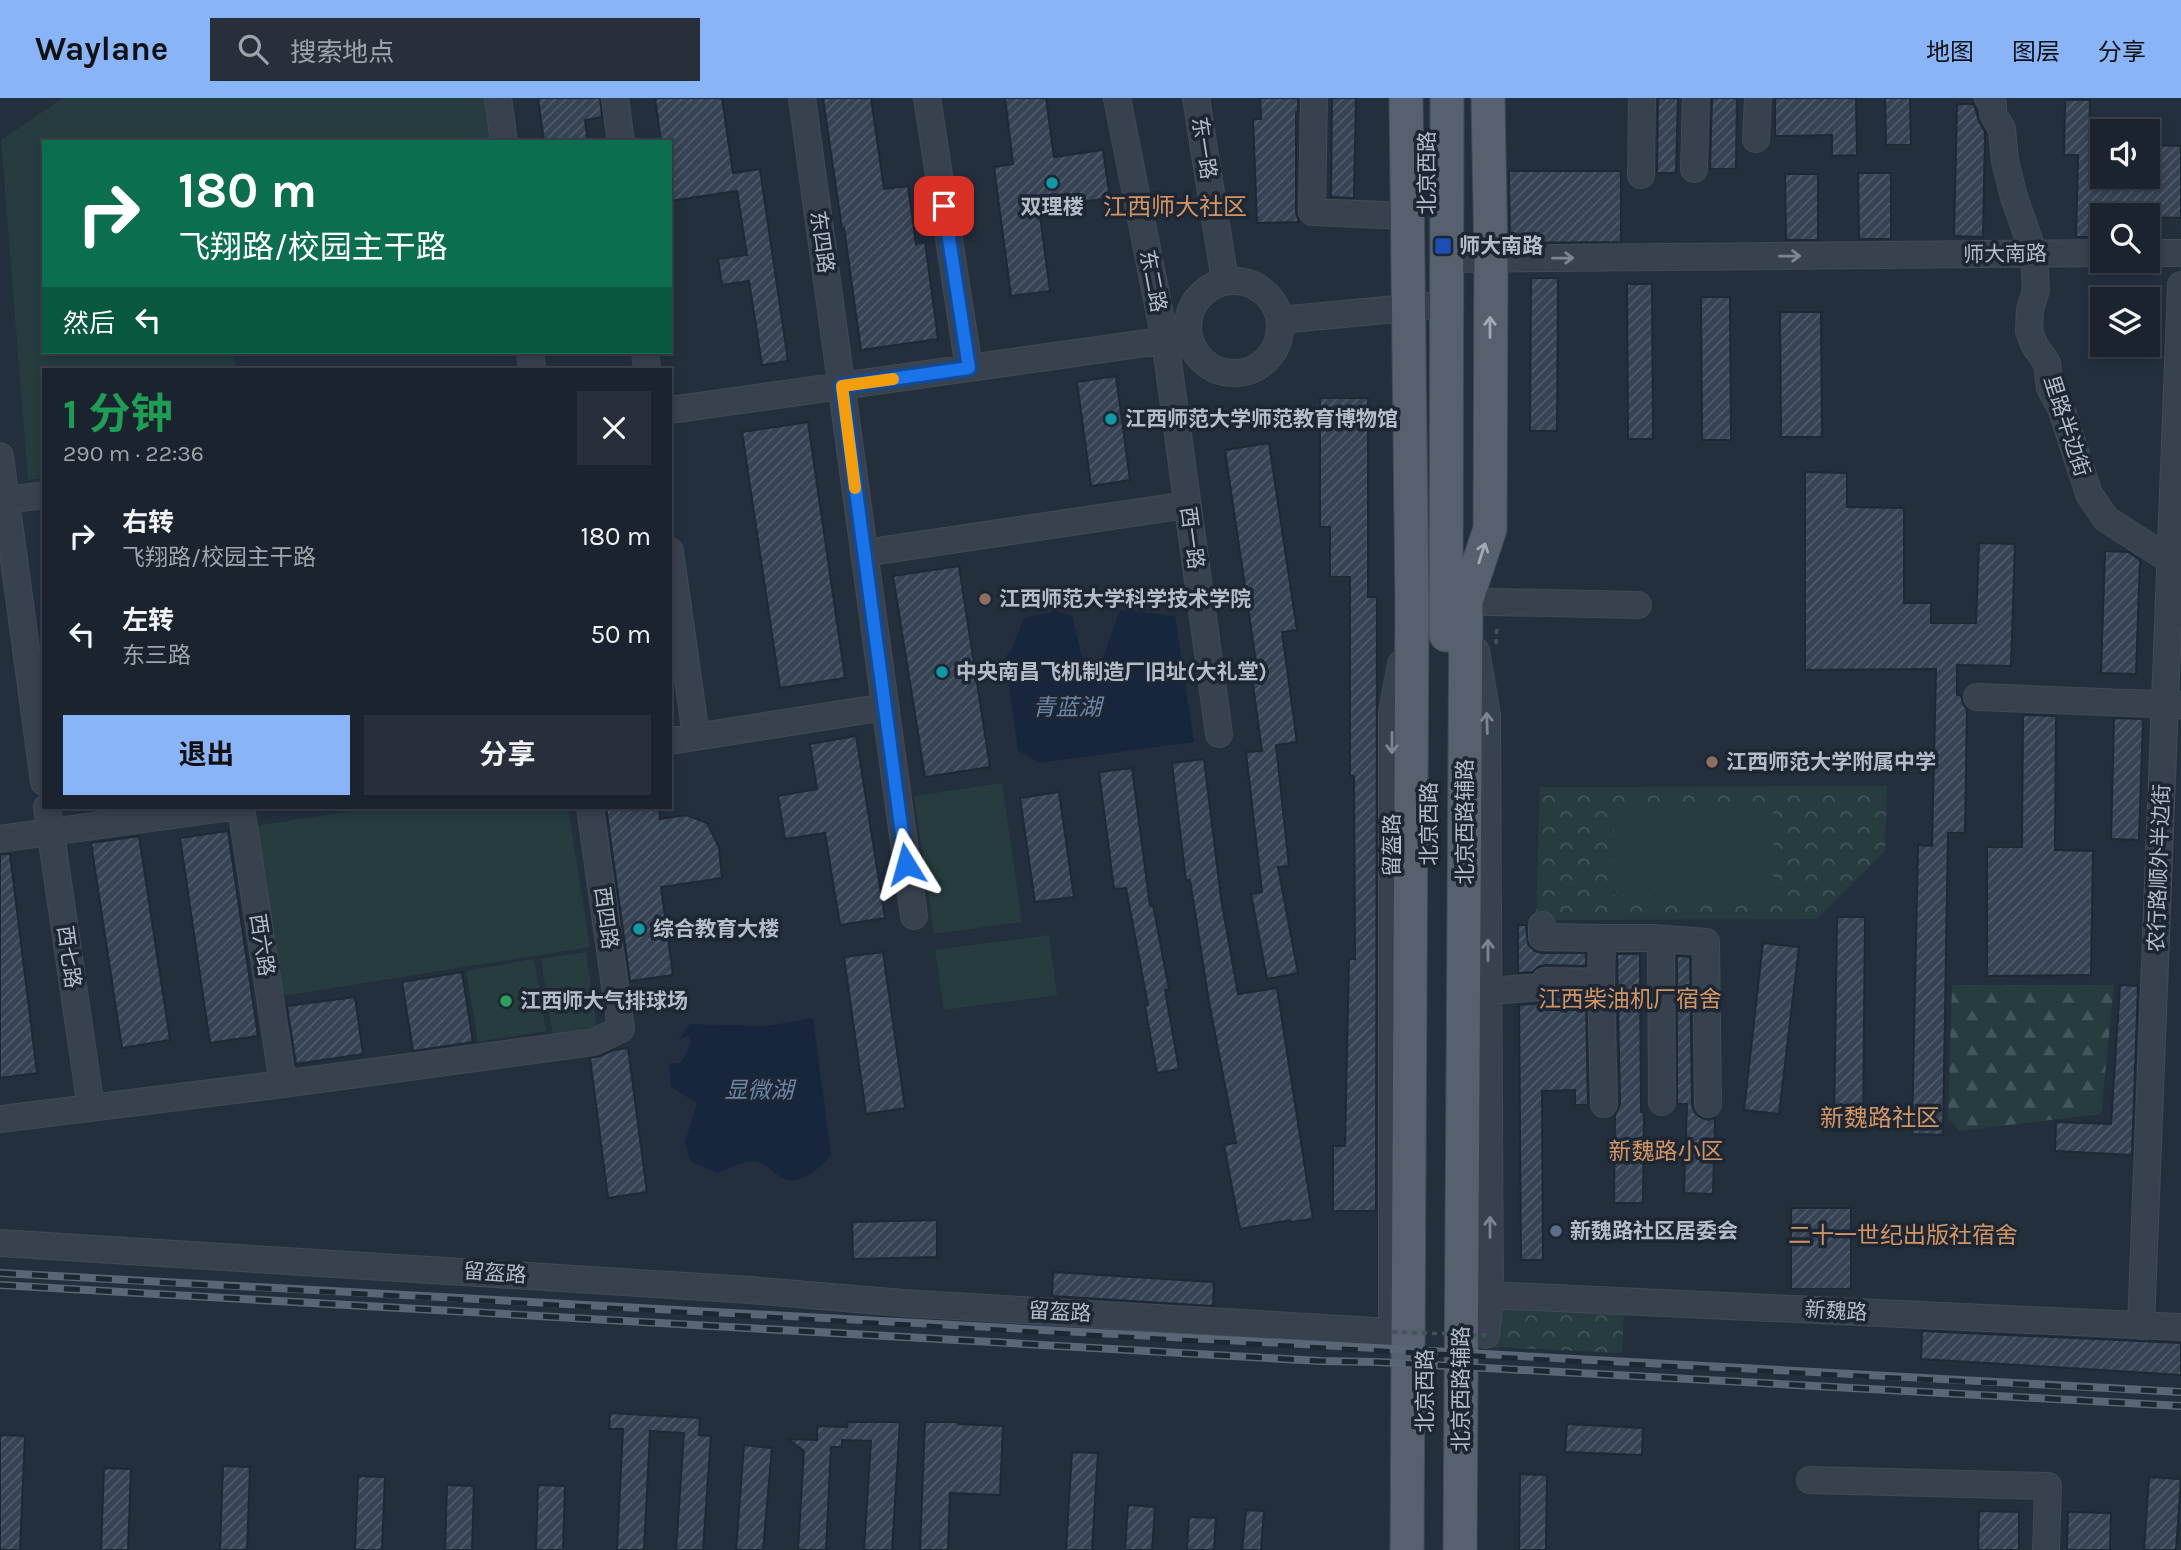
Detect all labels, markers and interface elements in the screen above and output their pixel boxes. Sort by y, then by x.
search box [210,18,700,81]
text: Waylane [35,30,168,68]
icon: search [234,30,272,68]
text: 搜索地点 [290,37,394,68]
text: 地图 [1926,38,1974,66]
text: 图层 [2012,38,2060,66]
text: 分享 [2098,38,2146,66]
street label: 东一路 [1187,115,1221,181]
map controls [2090,119,2160,357]
button: sound [2090,119,2160,189]
street label: 北京西路 [1415,131,1439,215]
text: 180 m [178,162,317,219]
icon: right [63,168,154,259]
marker: 双理楼 [1044,175,1060,191]
pin [914,176,974,236]
icon: arrive [925,187,963,225]
district label: 江西师大社区 [1103,193,1247,221]
place label: 双理楼 [1021,195,1084,219]
button: search [2090,203,2160,273]
street label: 东四路 [806,209,838,275]
text: 飞翔路/校园主干路 [178,229,448,266]
place label: 师大南路 [1459,234,1543,258]
marker: 师大南路 [1433,236,1453,256]
street label: 师大南路 [1963,241,2047,267]
street label: 东二路 [1135,248,1171,314]
one-way arrow [1779,249,1802,263]
one-way arrow [1551,251,1574,265]
button: layers [2090,287,2160,357]
icon: left [129,301,167,339]
text: 然后 [63,308,115,339]
one-way arrow [1484,316,1497,339]
street label: 里路半边街 [2039,372,2095,480]
text: 1 分钟 [63,389,173,439]
button: close [577,391,651,465]
place label: 江西师范大学师范教育博物馆 [1125,407,1398,431]
marker: 江西师范大学师范教育博物馆 [1103,411,1119,427]
text: 290 m · 22:36 [63,440,204,467]
street label: 西一路 [1176,505,1208,571]
text: 右转 [122,507,174,538]
icon: right [63,517,101,555]
text: 180 m [581,521,651,552]
one-way arrow [1476,542,1489,564]
text: 飞翔路/校园主干路 [122,544,316,571]
place label: 江西师范大学科学技术学院 [999,587,1251,611]
marker: 江西师范大学科学技术学院 [977,591,993,607]
text: 左转 [122,605,174,636]
icon: left [63,615,101,653]
text: 50 m [590,619,651,650]
text: 东三路 [122,642,191,669]
place label: 中央南昌飞机制造厂旧址(大礼堂) [956,660,1267,684]
marker: 中央南昌飞机制造厂旧址(大礼堂) [934,664,950,680]
water label: 青蓝湖 [1033,694,1105,721]
one-way arrow [1480,712,1494,735]
button: 退出 [63,715,350,795]
button: 分享 [364,715,651,795]
one-way arrow [1385,731,1399,754]
place label: 江西师范大学附属中学 [1726,750,1936,774]
marker: 江西师范大学附属中学 [1704,754,1720,770]
street label: 北京西路辅路 [1453,759,1477,885]
street label: 北京西路 [1417,782,1441,866]
street label: 农行路顺外半边街 [2144,784,2174,952]
street label: 留盔路 [1380,814,1404,877]
position arrow [869,827,943,901]
street label: 西四路 [590,885,622,951]
street label: 西六路 [245,912,279,978]
place label: 综合教育大楼 [653,917,779,941]
marker: 综合教育大楼 [631,921,647,937]
street label: 西七路 [53,924,85,990]
one-way arrow [1481,939,1495,962]
district label: 江西柴油机厂宿舍 [1538,986,1722,1013]
place label: 江西师大气排球场 [520,989,688,1013]
marker: 江西师大气排球场 [498,993,514,1009]
water label: 显微湖 [725,1077,797,1104]
district label: 新魏路社区 [1820,1104,1940,1132]
district label: 新魏路小区 [1609,1138,1724,1165]
one-way arrow [1483,1216,1497,1239]
place label: 新魏路社区居委会 [1570,1219,1738,1243]
district label: 二十一世纪出版社宿舍 [1788,1222,2018,1249]
marker: 新魏路社区居委会 [1548,1223,1564,1239]
street label: 留盔路 [463,1259,527,1287]
street label: 新魏路 [1804,1297,1868,1325]
street label: 留盔路 [1028,1298,1092,1326]
street label: 北京西路辅路 [1449,1326,1473,1452]
street label: 北京西路 [1413,1349,1437,1433]

